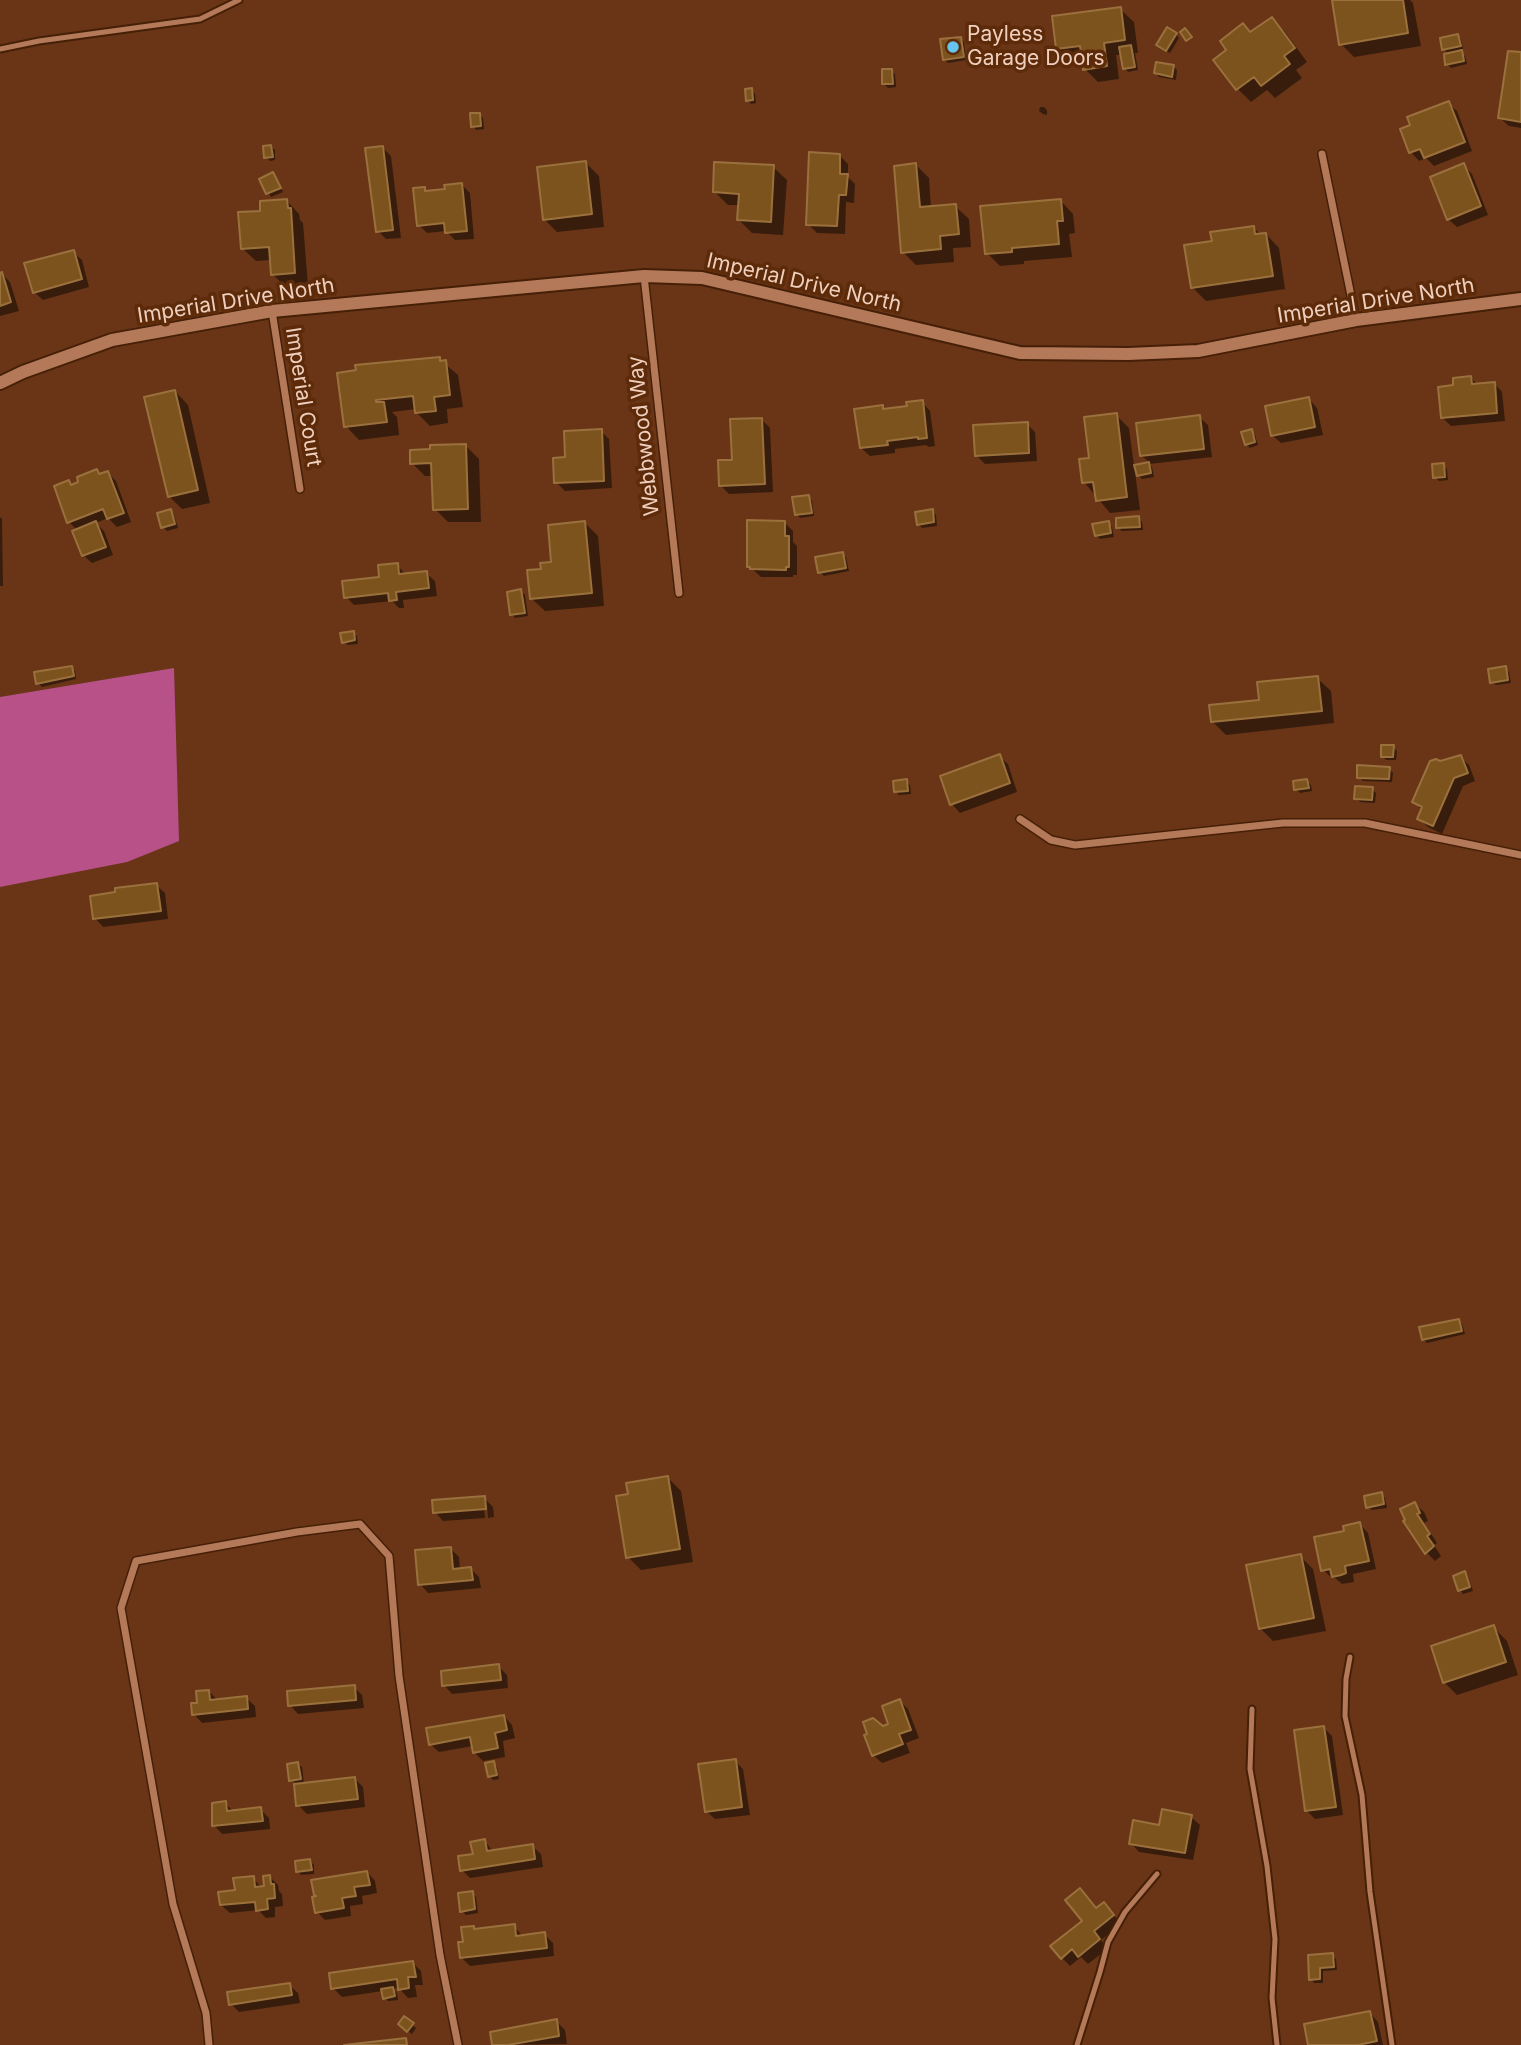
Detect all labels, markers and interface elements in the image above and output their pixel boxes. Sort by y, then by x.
place label: Payless Garage Doors [967,22,1105,72]
marker: Payless Garage Doors [945,39,961,55]
street label: Imperial Drive North [704,248,904,318]
street label: Imperial Drive North [136,273,336,329]
street label: Imperial Drive North [1276,273,1476,329]
street label: Imperial Court [280,326,326,468]
street label: Webbwood Way [623,355,665,517]

